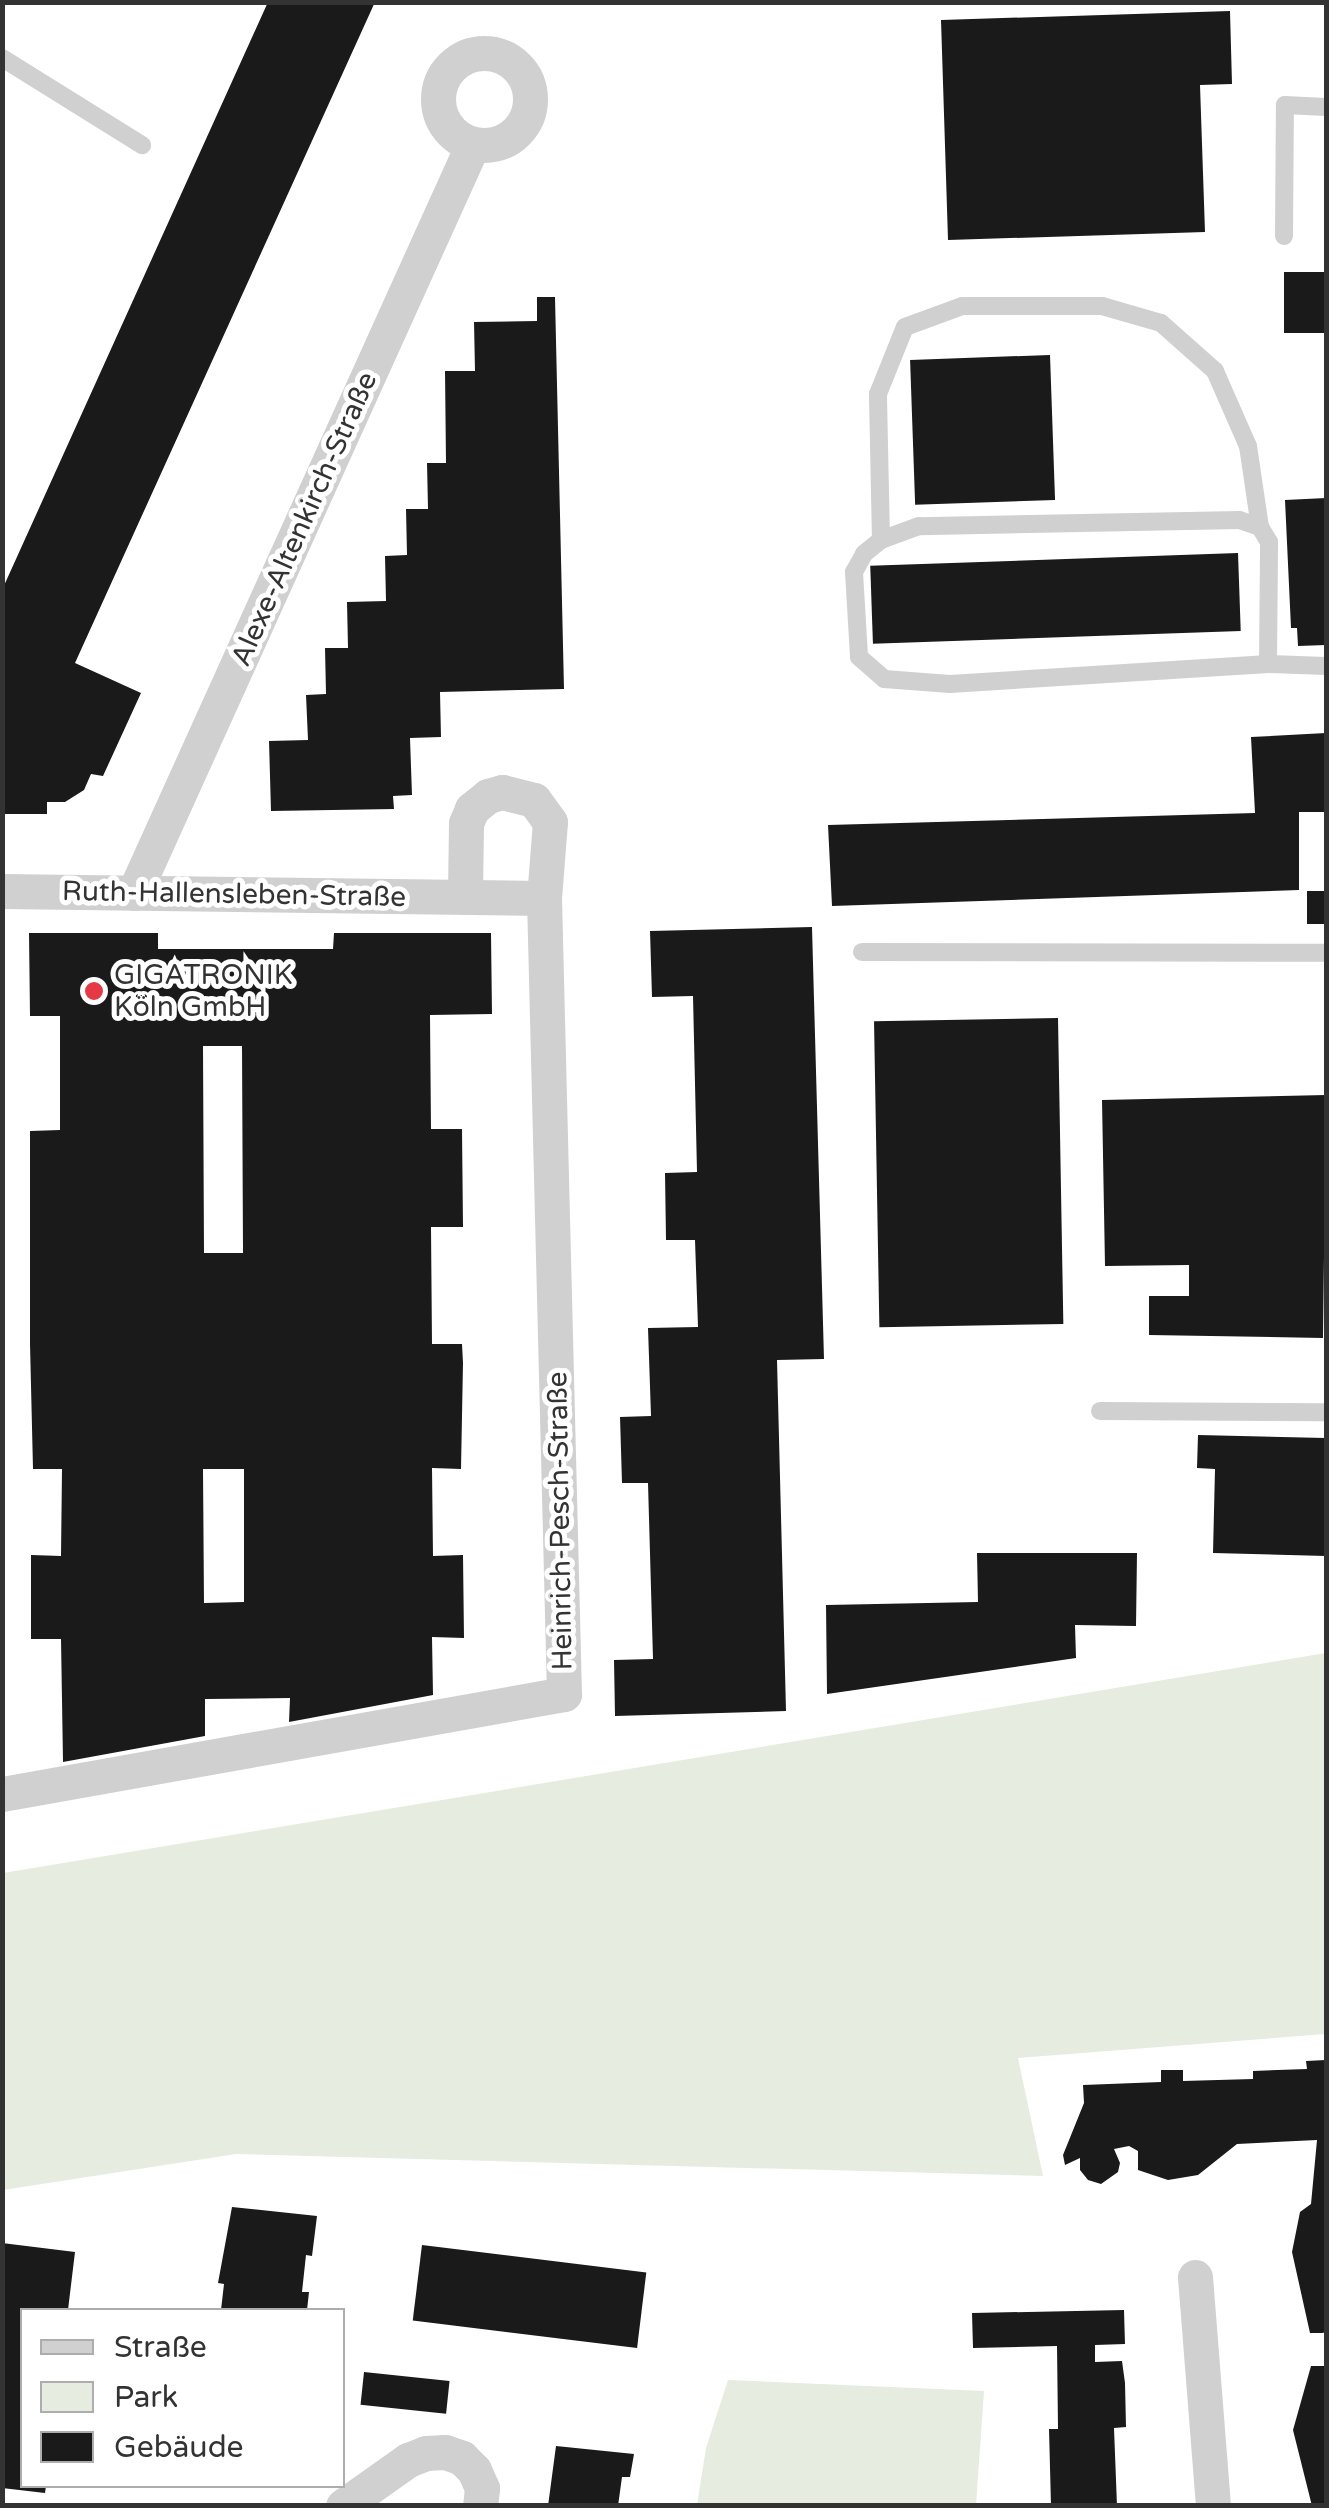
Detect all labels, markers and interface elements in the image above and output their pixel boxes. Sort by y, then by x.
street label: Alexe-Altenkirch-Straße [224,367,384,671]
street label: Ruth-Hallensleben-Straße [62,874,406,914]
place label: GIGATRONIK Köln GmbH [114,958,292,1024]
marker: GIGATRONIK Köln GmbH [83,980,105,1002]
street label: Heinrich-Pesch-Straße [541,1371,579,1671]
legend [20,2308,345,2488]
text: Straße [114,2329,207,2366]
text: Park [114,2379,178,2416]
text: Gebäude [114,2429,244,2466]

